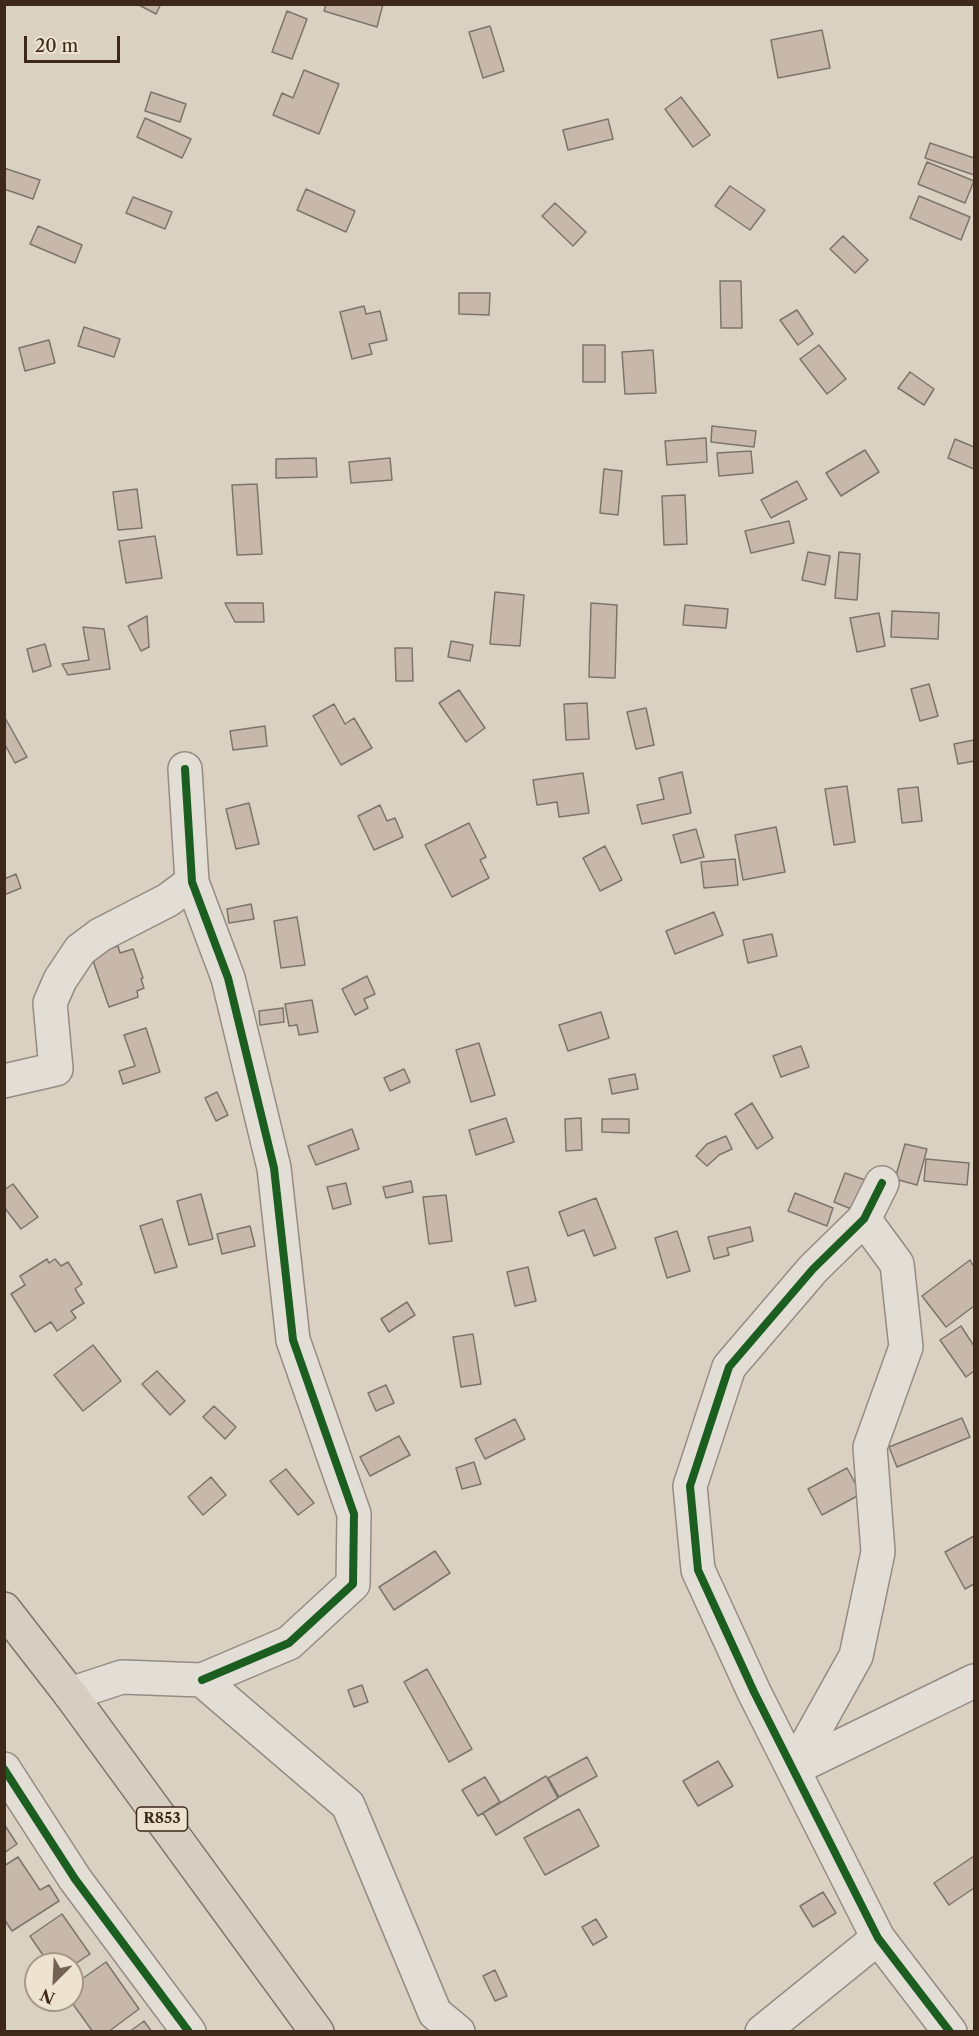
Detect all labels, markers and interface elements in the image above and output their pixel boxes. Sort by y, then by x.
scale bar [27,24,123,62]
text: 20 m [35,35,78,57]
road number: R853 [136,1807,188,1831]
north arrow [24,1952,84,2012]
text: N [37,1985,58,2009]

